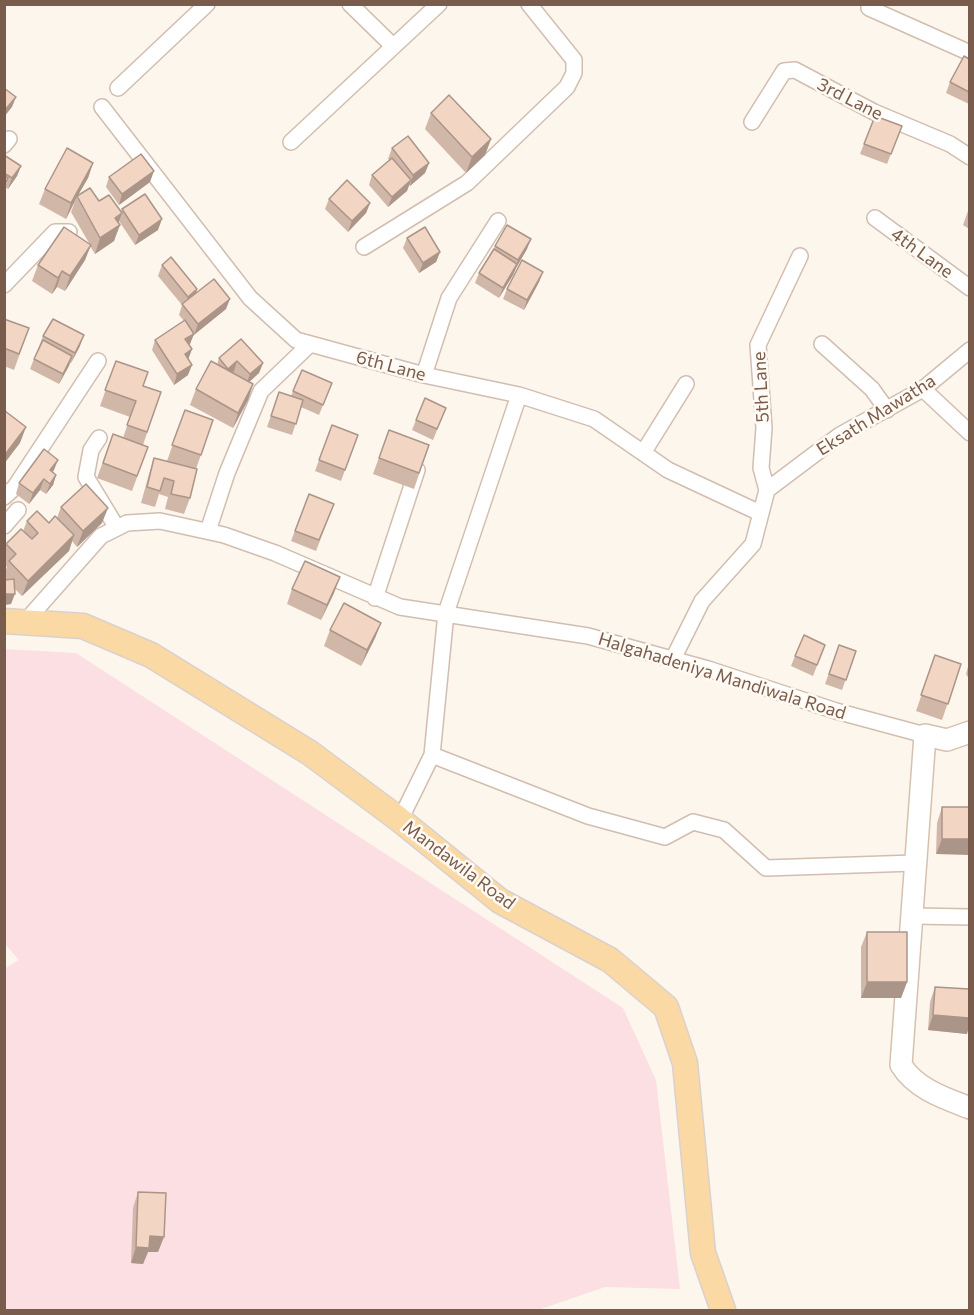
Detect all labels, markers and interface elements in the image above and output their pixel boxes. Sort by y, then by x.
street label: 3rd Lane [814,73,886,125]
street label: 4th Lane [887,223,957,283]
street label: 6th Lane [354,346,428,386]
street label: 5th Lane [748,351,774,423]
street label: Eksath Mawatha [813,370,939,460]
street label: Halgahadeniya Mandiwala Road [595,628,849,724]
street label: Mandawila Road [399,816,519,914]

